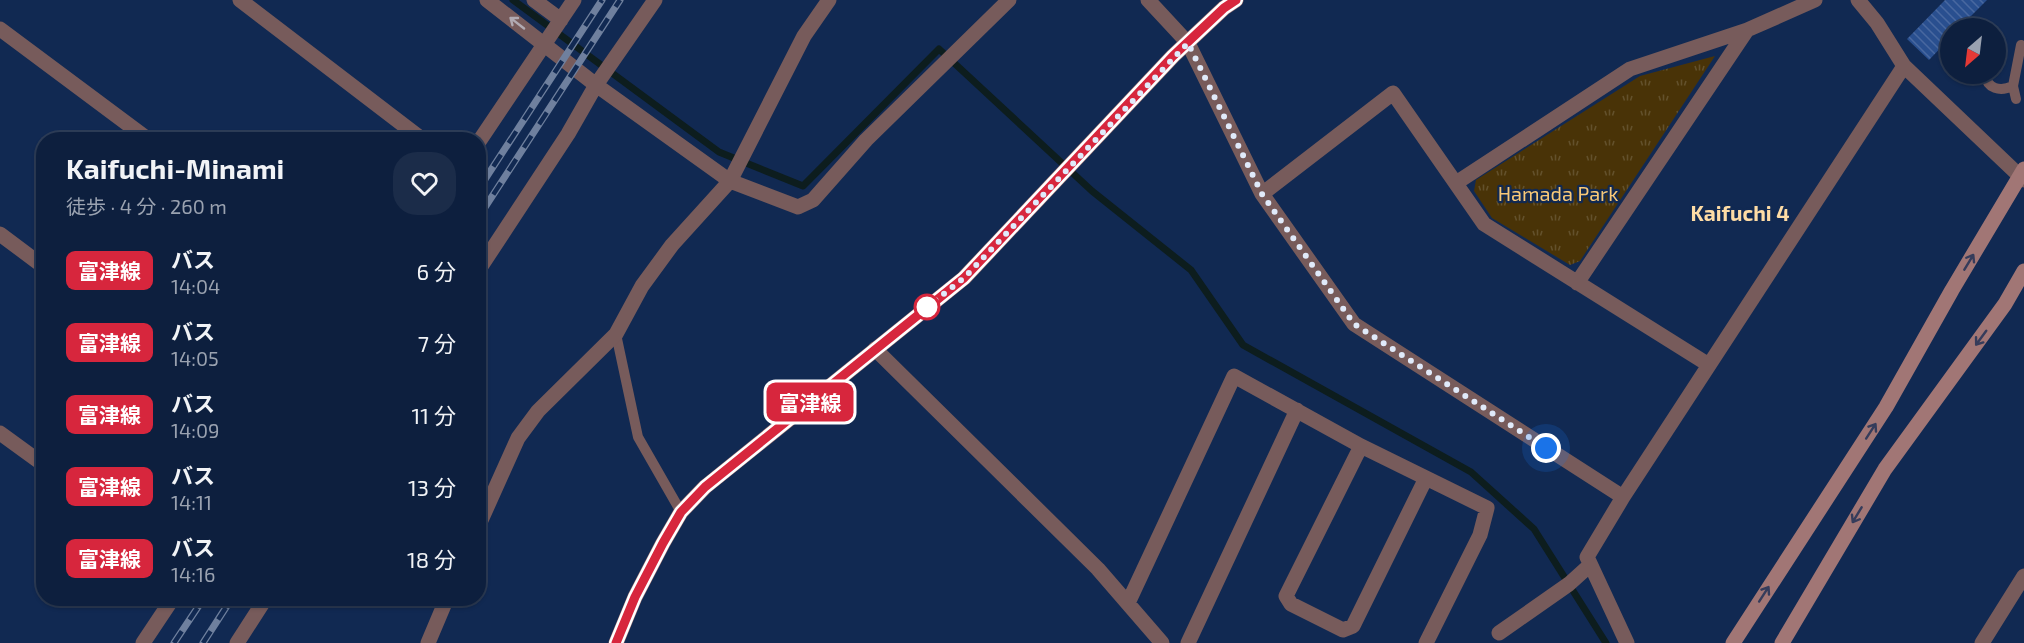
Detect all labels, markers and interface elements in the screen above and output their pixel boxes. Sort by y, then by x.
one-way arrow [509,17,525,30]
north arrow [1940,18,2006,84]
map controls [1940,18,2006,84]
text: Kaifuchi-Minami [66,151,284,185]
button: heart [393,152,456,215]
park label: Hamada Park [1498,181,1618,205]
text: 徒歩 · 4 分 · 260 m [66,194,227,218]
district label: Kaifuchi 4 [1690,200,1790,225]
text: バス [171,246,215,272]
one-way arrow [1963,254,1975,271]
text: 富津線 [78,258,141,283]
text: 6 分 [417,258,456,284]
text: 14:04 [171,274,220,298]
unlabelled marker [914,294,940,320]
text: バス [171,318,215,344]
one-way arrow [1974,329,1987,345]
text: 富津線 [78,330,141,355]
text: 7 分 [418,330,456,356]
text: 14:05 [171,346,219,370]
line badge: 富津線 [776,382,844,422]
text: バス [171,390,215,416]
text: 富津線 [779,390,842,415]
text: 富津線 [78,402,141,427]
text: 11 分 [412,402,456,428]
text: 14:09 [171,418,219,442]
one-way arrow [1865,423,1877,439]
your location [1531,433,1561,463]
text: バス [171,462,215,488]
text: 富津線 [78,474,141,499]
text: 13 分 [408,474,456,500]
text: 14:11 [171,490,212,514]
one-way arrow [1851,506,1863,523]
text: バス [171,534,215,560]
text: 富津線 [78,546,141,571]
text: 18 分 [407,546,456,572]
text: 14:16 [171,562,215,586]
one-way arrow [1758,586,1770,603]

